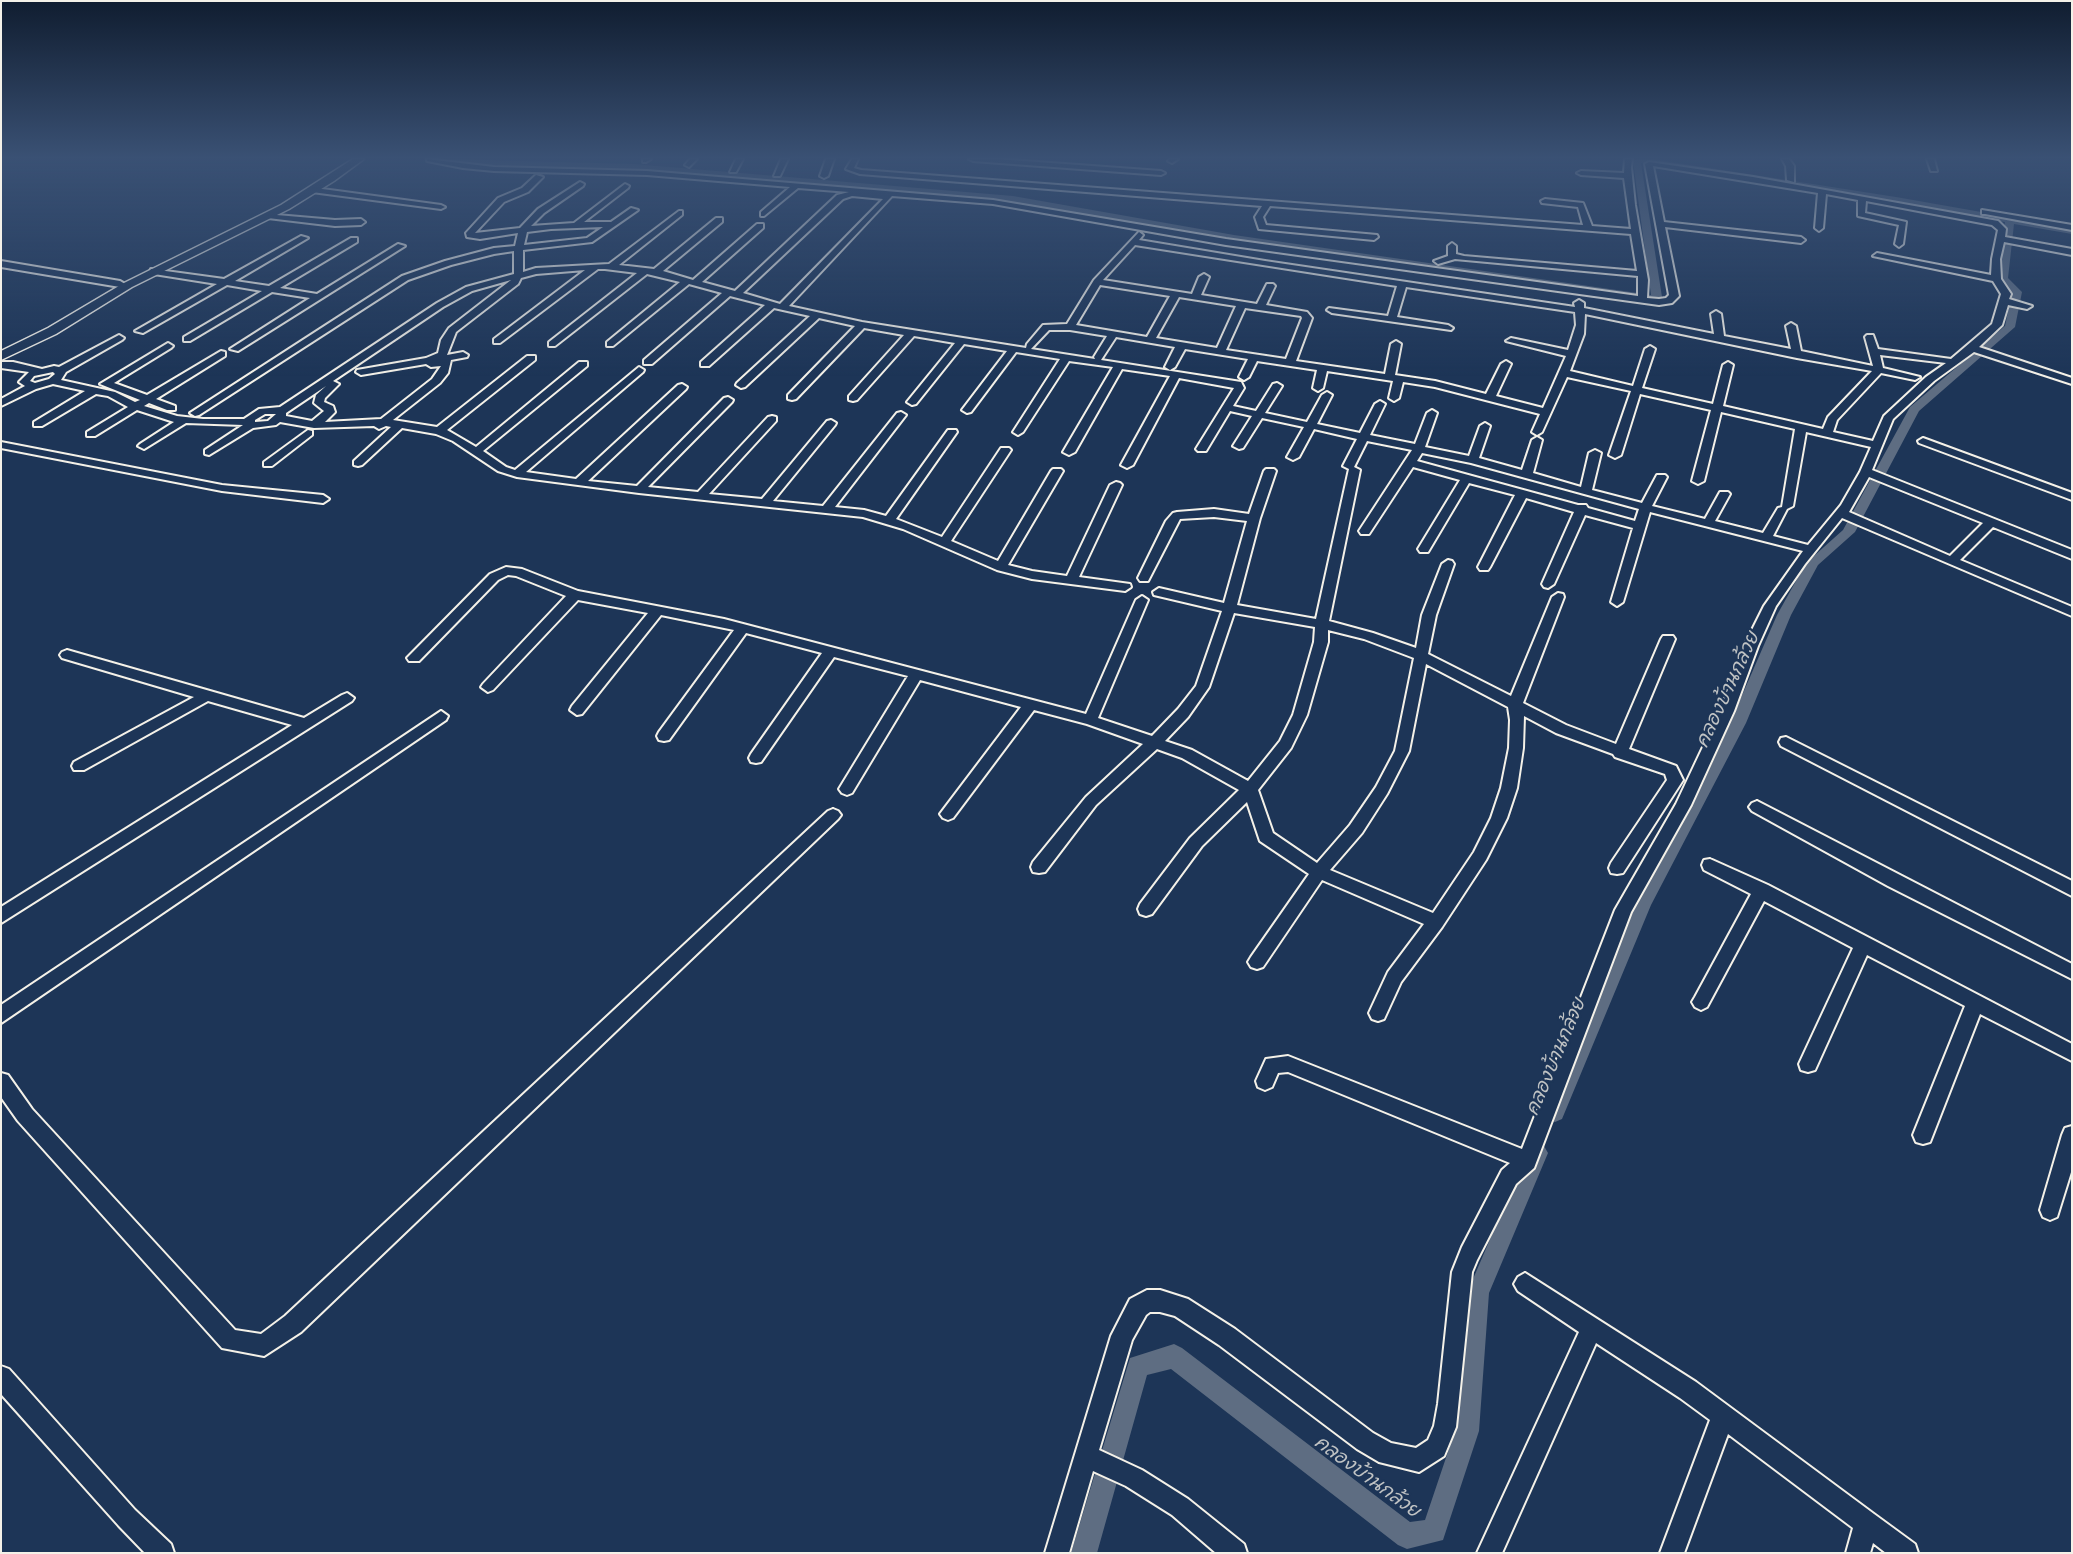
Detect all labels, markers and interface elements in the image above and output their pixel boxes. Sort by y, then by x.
water label: คลองบ้านกล้วย [1691,629,1765,751]
water label: คลองบ้านกล้วย [1521,995,1591,1119]
water label: คลองบ้านกล้วย [1310,1431,1424,1523]

